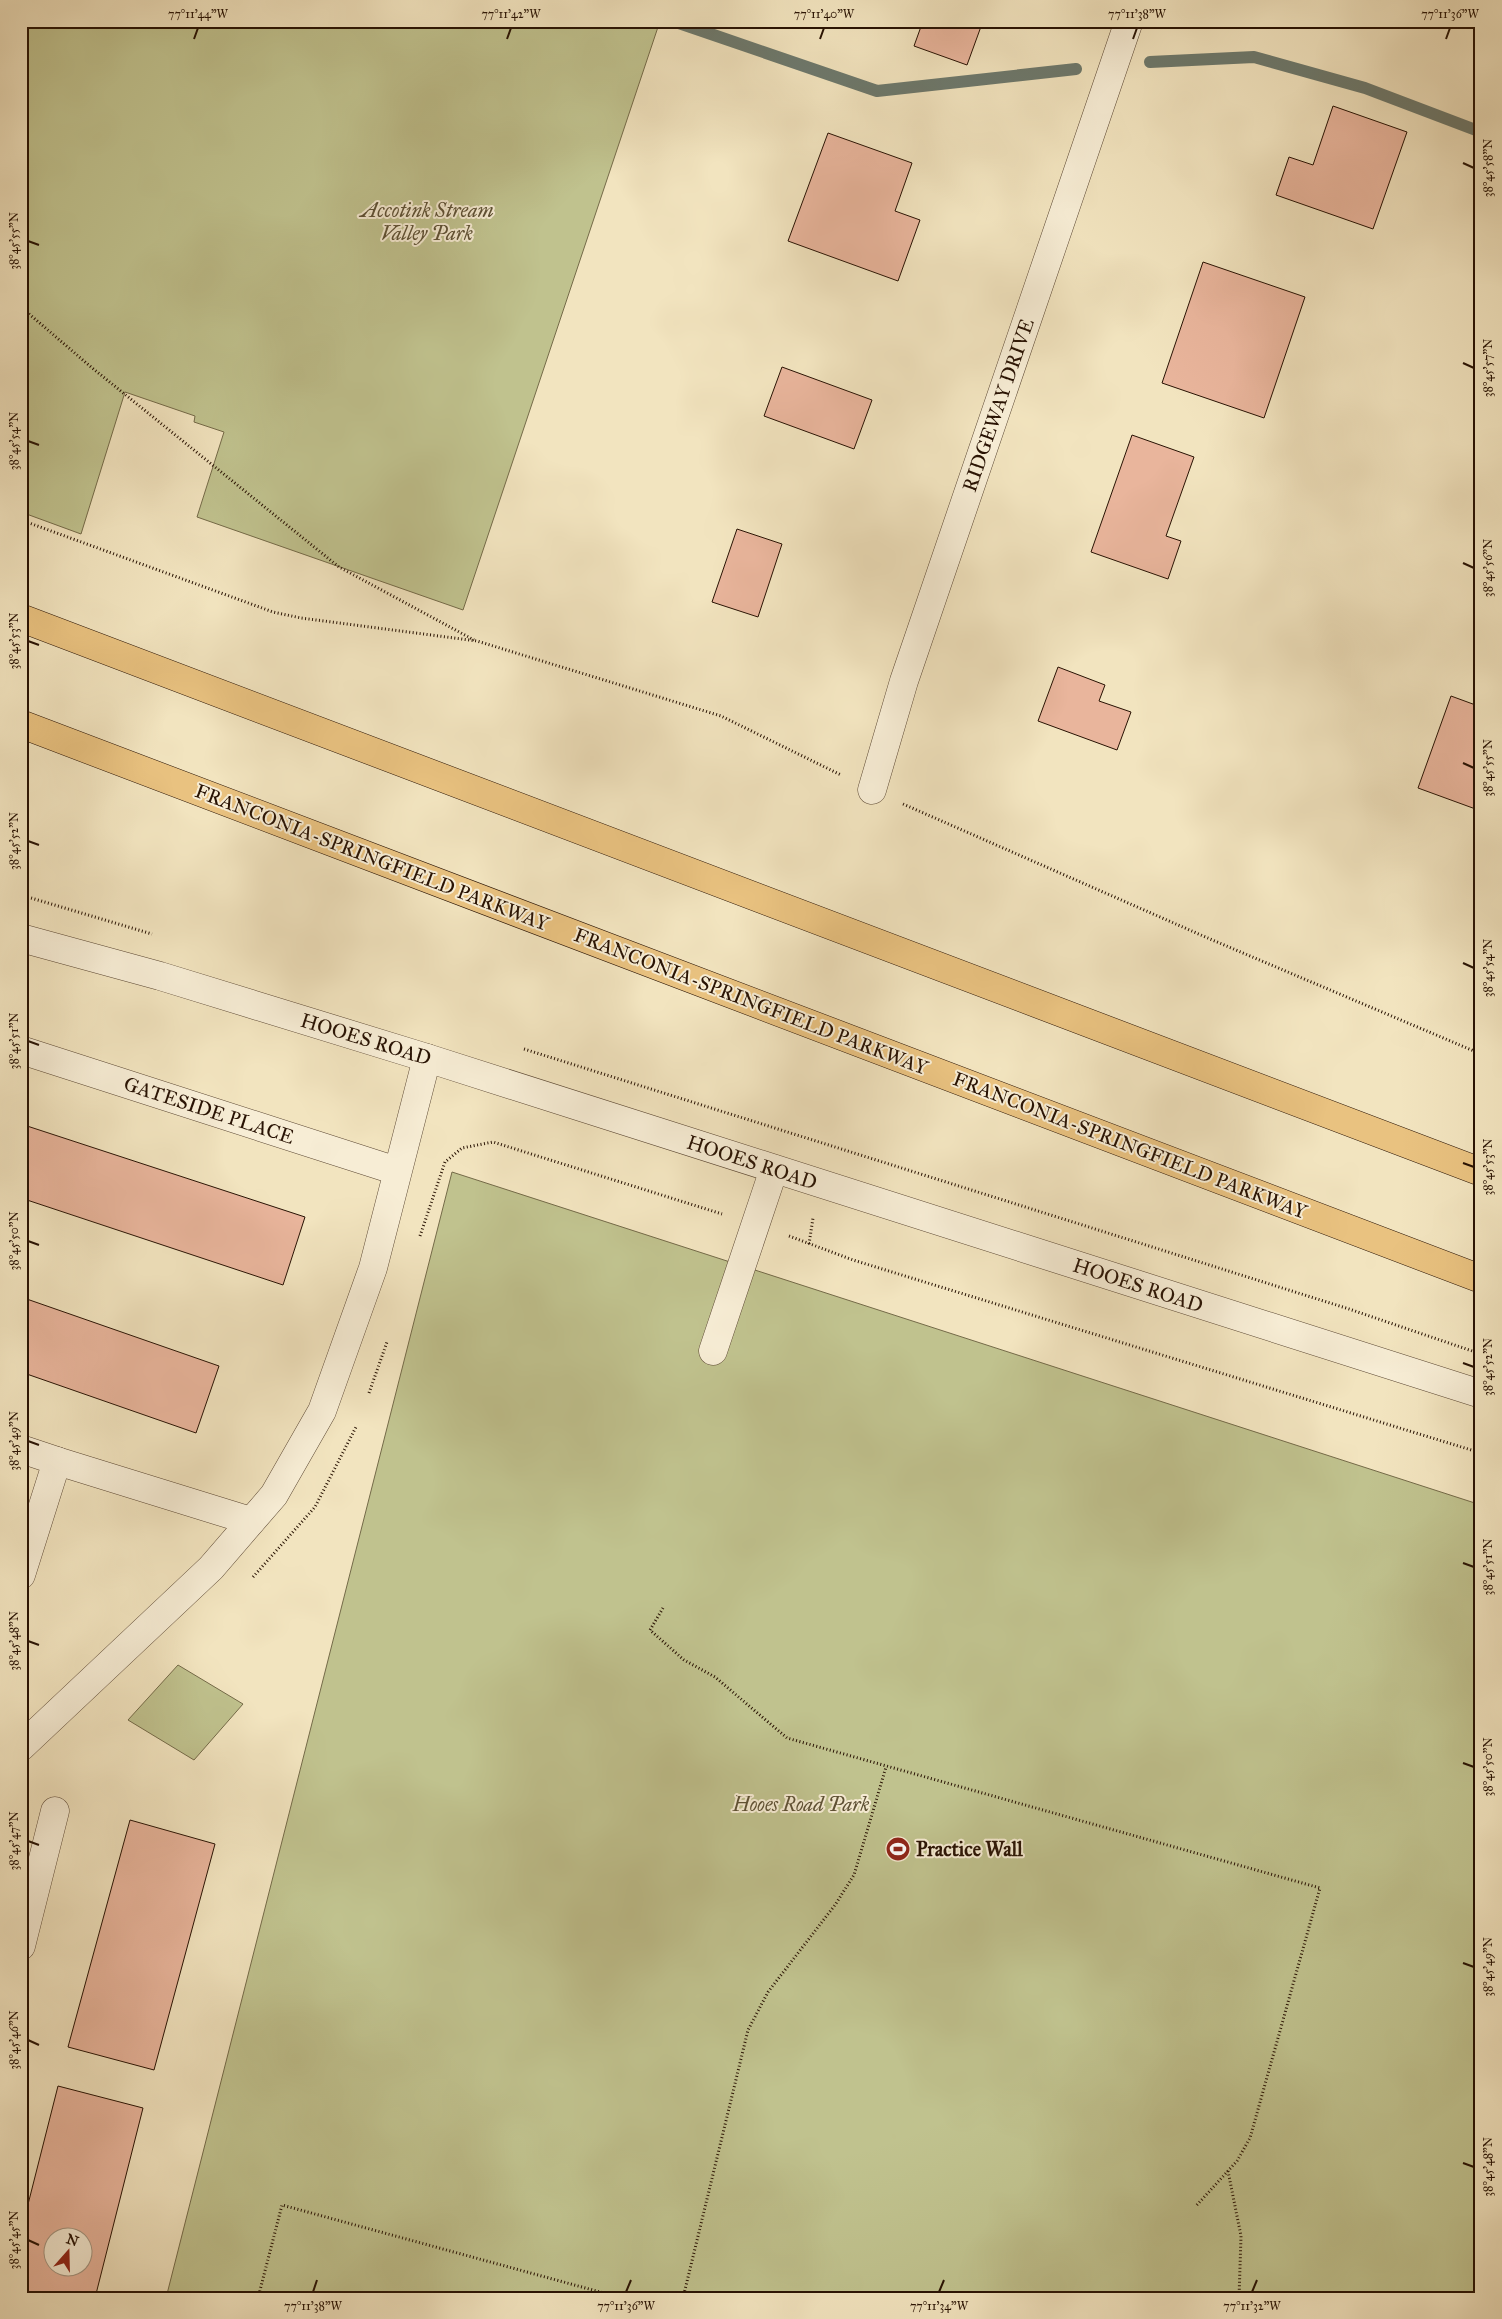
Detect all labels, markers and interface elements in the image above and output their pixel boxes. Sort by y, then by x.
text: 77°11'44"W [168,7,229,21]
text: 77°11'42"W [481,7,541,21]
text: 77°11'40"W [794,7,855,21]
text: 77°11'38"W [1108,7,1166,21]
text: 77°11'36"W [1421,7,1479,21]
text: 38°45'58"N [1481,139,1495,197]
park label: Accotink Stream Valley Park [358,198,494,245]
text: 38°45'55"N [7,212,21,270]
street label: RIDGEWAY DRIVE [957,315,1039,495]
text: 38°45'57"N [1481,339,1495,397]
text: 38°45'54"N [7,412,21,470]
text: 38°45'56"N [1481,539,1495,597]
text: 38°45'53"N [7,613,21,669]
text: 38°45'55"N [1481,739,1495,797]
street label: FRANCONIA-SPRINGFIELD PARKWAY [192,778,554,936]
text: 38°45'52"N [7,812,21,870]
street label: FRANCONIA-SPRINGFIELD PARKWAY [571,922,933,1080]
text: 38°45'54"N [1481,939,1495,997]
street label: HOOES ROAD [298,1008,434,1070]
text: 38°45'51"N [7,1013,21,1069]
street label: FRANCONIA-SPRINGFIELD PARKWAY [950,1066,1312,1224]
street label: GATESIDE PLACE [121,1071,297,1149]
street label: HOOES ROAD [684,1130,820,1194]
text: 38°45'53"N [1481,1139,1495,1195]
text: 38°45'50"N [7,1211,21,1271]
street label: HOOES ROAD [1070,1253,1206,1317]
text: 38°45'52"N [1481,1338,1495,1396]
text: 38°45'49"N [7,1411,21,1471]
text: 38°45'51"N [1481,1539,1495,1595]
text: 38°45'48"N [7,1611,21,1671]
text: 38°45'50"N [1481,1737,1495,1797]
park label: Hooes Road Park [732,1792,870,1816]
text: 38°45'47"N [7,1811,21,1871]
sports icon: Practice Wall [885,1836,911,1862]
place label: Practice Wall [916,1837,1023,1861]
text: 38°45'49"N [1481,1937,1495,1997]
text: 38°45'46"N [7,2010,21,2070]
text: 38°45'48"N [1481,2137,1495,2197]
text: 38°45'45"N [7,2211,21,2269]
north arrow [42,2226,92,2276]
text: N [64,2230,81,2250]
text: 77°11'38"W [284,2299,342,2313]
text: 77°11'36"W [597,2299,655,2313]
text: 77°11'34"W [910,2299,969,2313]
text: 77°11'32"W [1223,2299,1281,2313]

